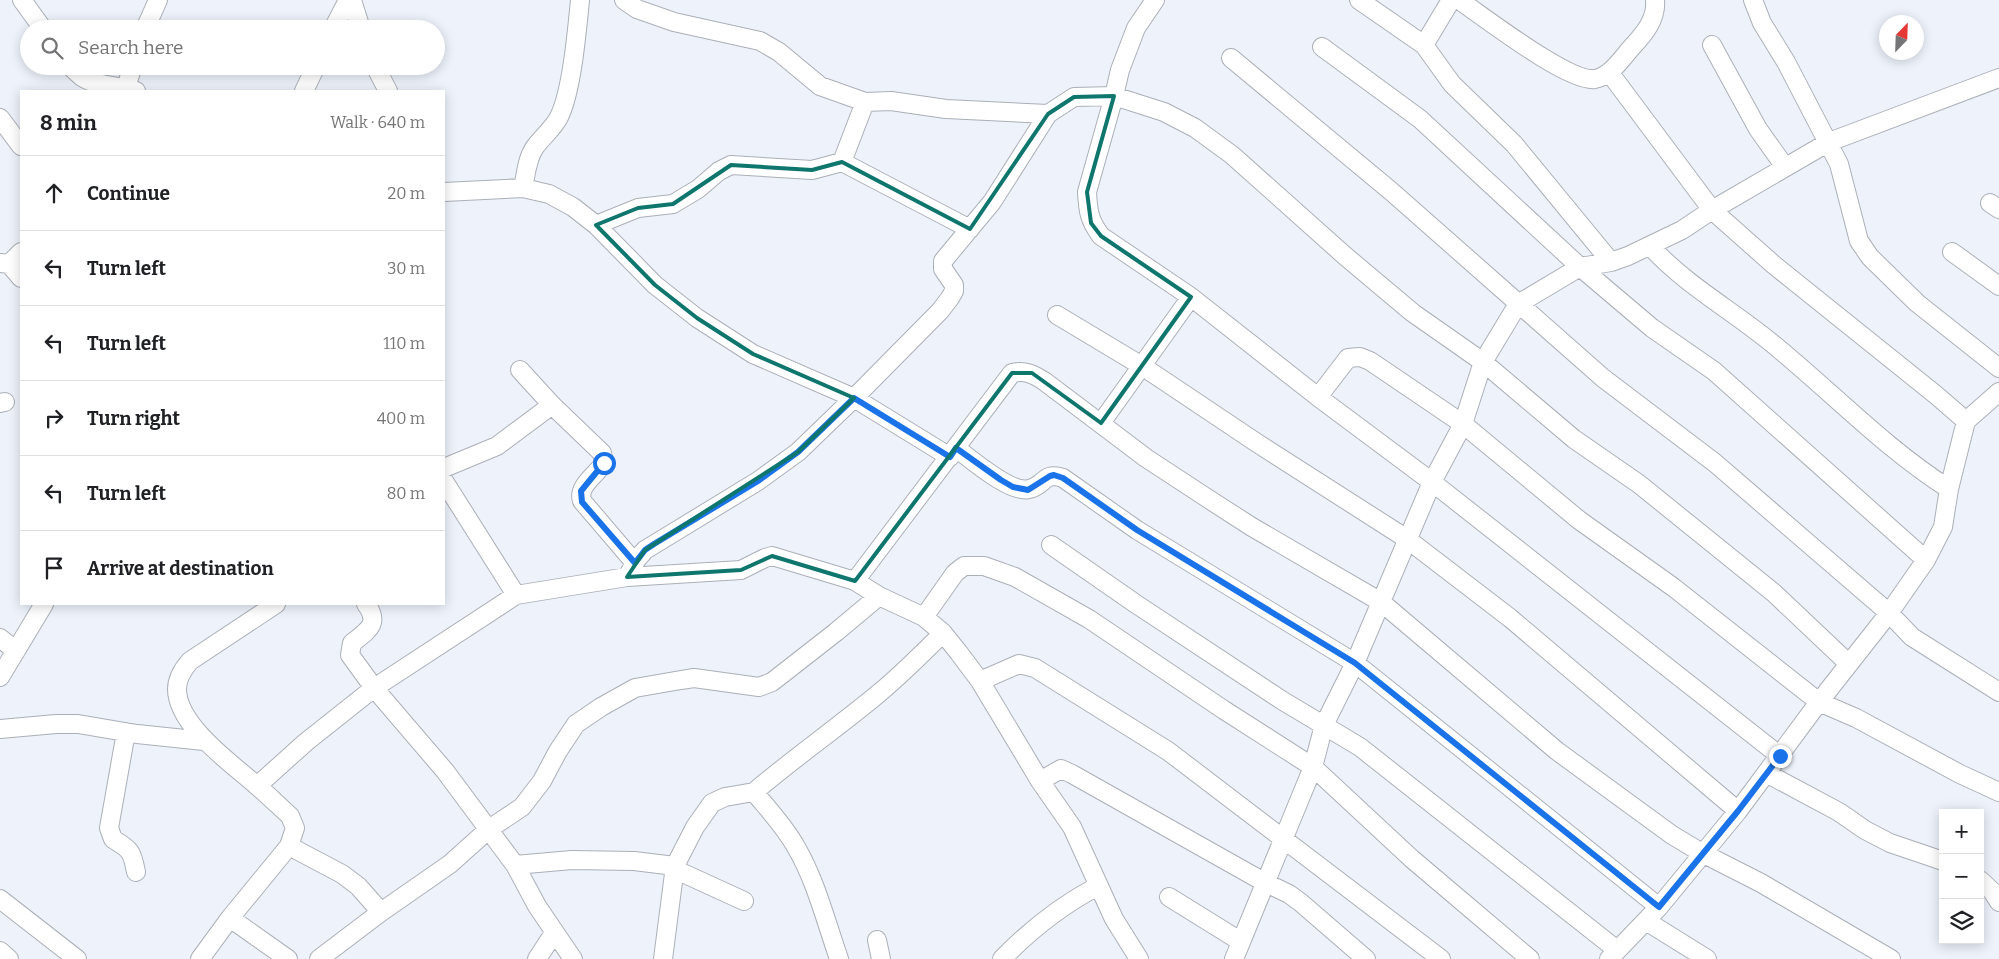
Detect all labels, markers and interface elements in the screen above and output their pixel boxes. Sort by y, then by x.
north arrow [1879,15,1924,60]
search box [20,20,445,75]
icon: search [38,34,66,62]
text: Search here [78,36,183,59]
text: 8 min [40,110,97,136]
text: Walk · 640 m [330,113,425,132]
icon: ahead [40,179,68,207]
text: Continue [87,182,170,205]
text: 20 m [388,184,425,203]
icon: left [40,254,68,282]
text: Turn left [87,257,166,280]
text: 30 m [387,259,425,278]
icon: left [40,329,68,357]
text: Turn left [87,332,166,355]
text: 110 m [383,334,425,353]
icon: right [40,404,68,432]
text: Turn right [87,407,180,430]
text: 400 m [377,409,425,428]
route start [593,452,616,475]
icon: left [40,479,68,507]
text: Turn left [87,482,166,505]
text: 80 m [387,484,425,503]
icon: arrive [40,554,68,582]
text: Arrive at destination [87,557,274,580]
route end [1769,745,1792,768]
map controls [1939,809,1984,944]
button: + [1939,809,1984,854]
button: − [1939,854,1984,899]
button: layers [1939,899,1984,944]

